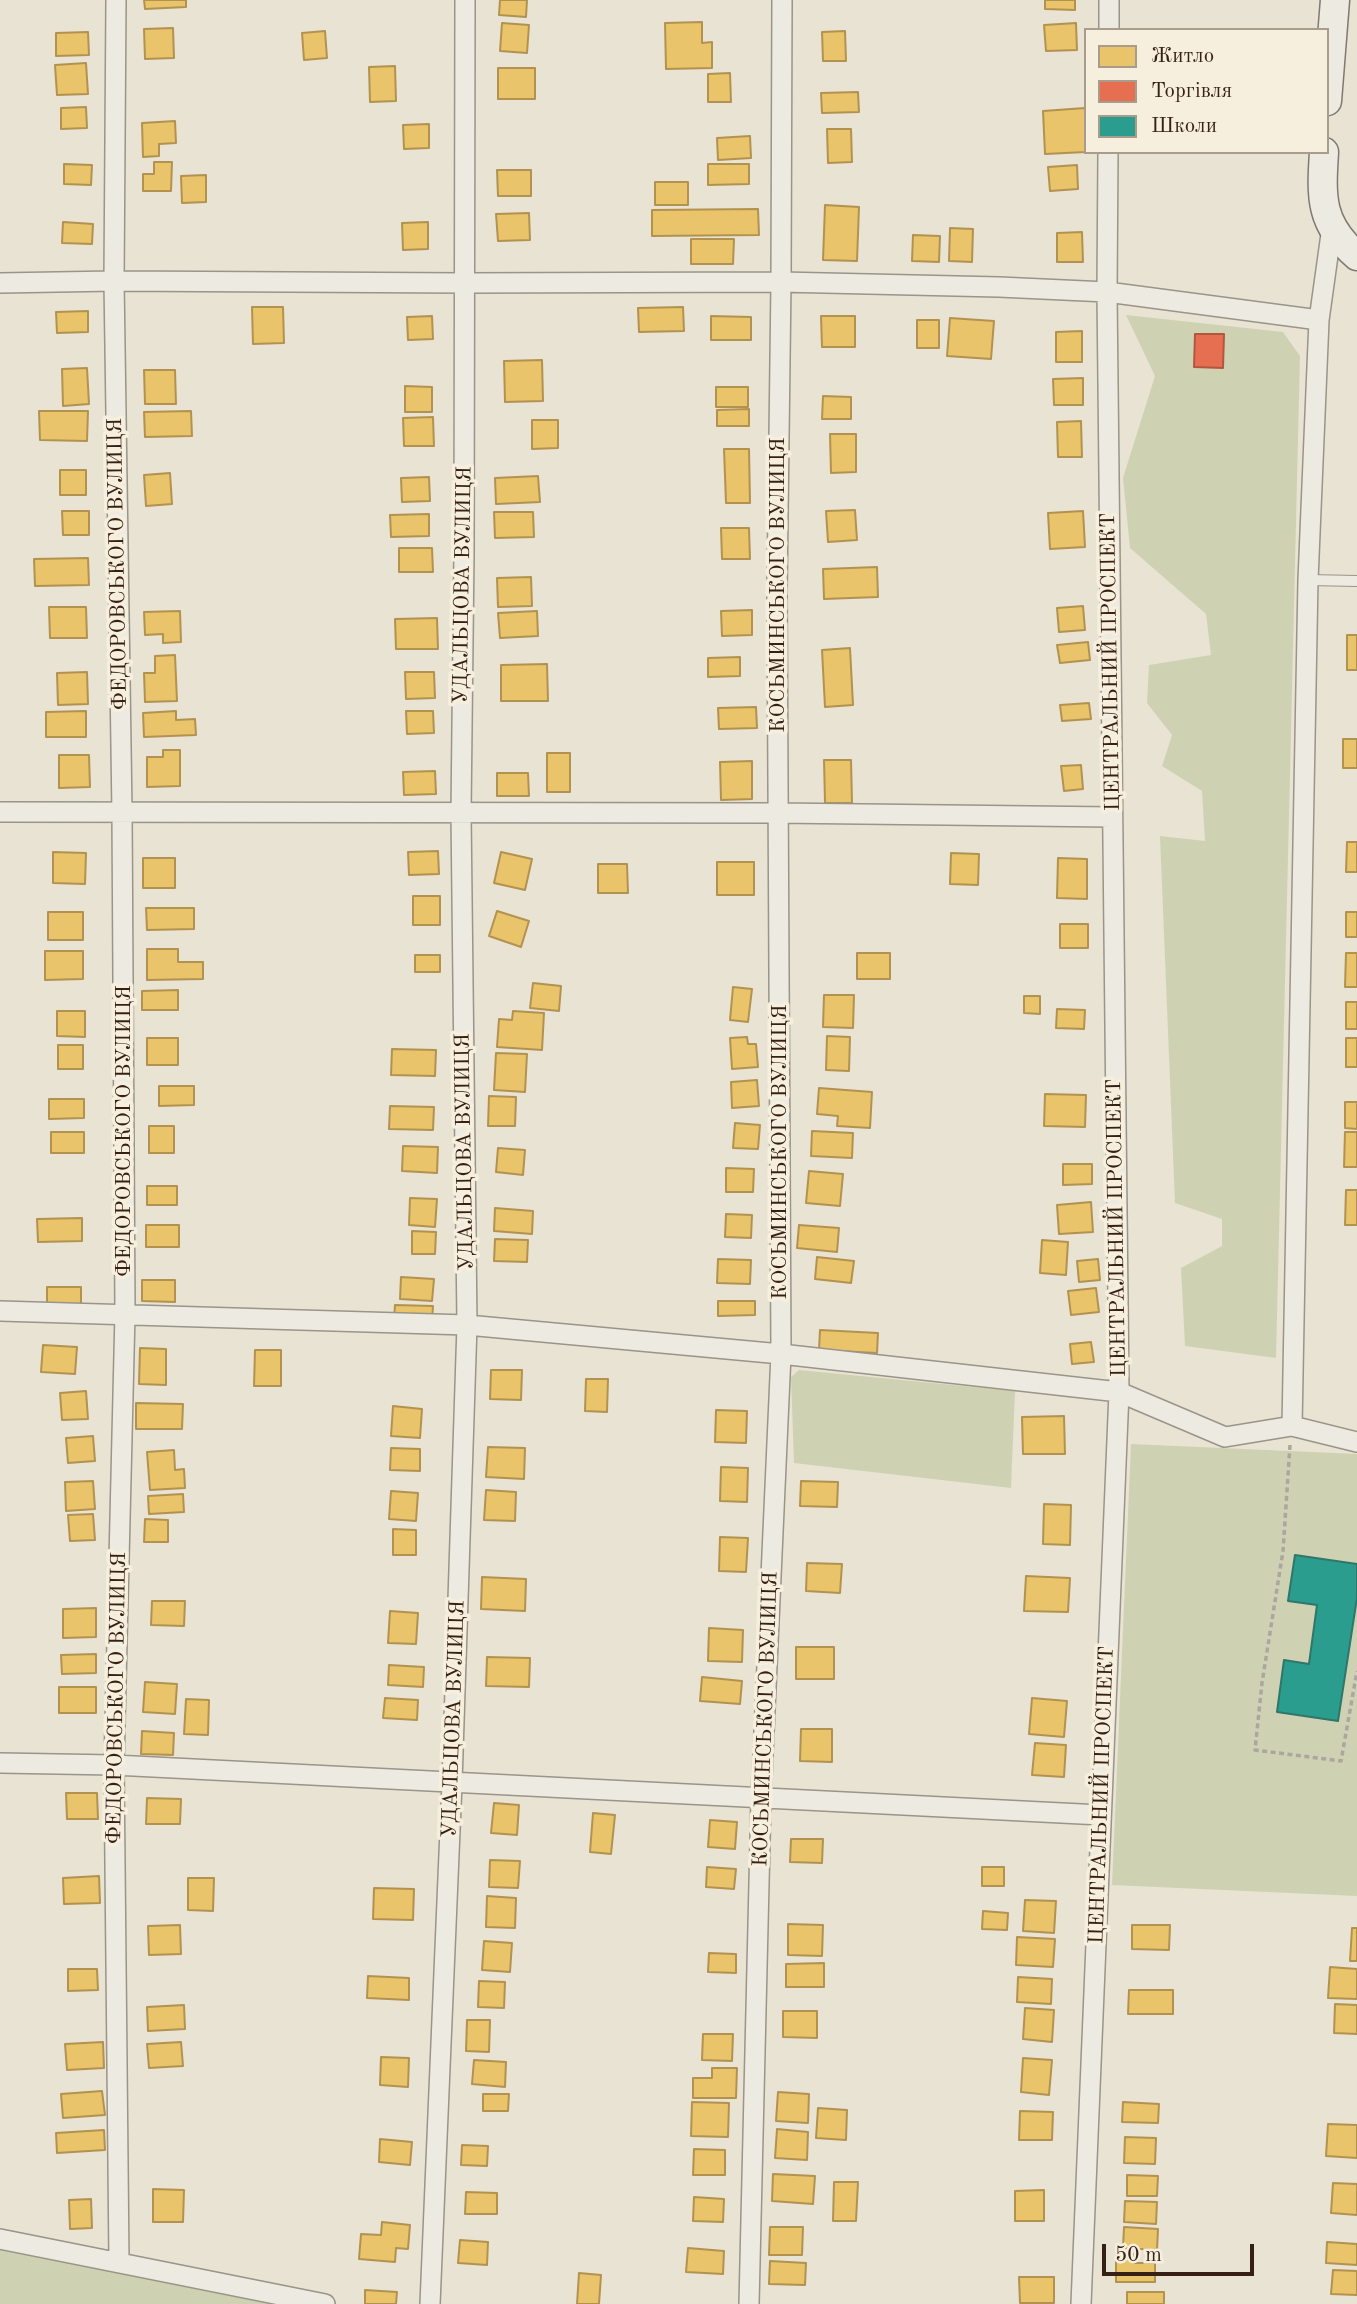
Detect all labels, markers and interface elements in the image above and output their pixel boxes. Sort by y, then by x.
legend [1084,28,1329,154]
text: Житло [1151,46,1214,67]
text: Торгівля [1151,81,1232,102]
text: Школи [1151,116,1217,137]
street label: ФЕДОРОВСЬКОГО ВУЛИЦЯ [103,418,133,710]
street label: КОСЬМИНСЬКОГО ВУЛИЦЯ [765,437,791,733]
street label: УДАЛЬЦОВА ВУЛИЦЯ [448,466,478,704]
street label: ЦЕНТРАЛЬНИЙ ПРОСПЕКТ [1096,513,1126,811]
street label: ФЕДОРОВСЬКОГО ВУЛИЦЯ [111,985,137,1277]
street label: КОСЬМИНСЬКОГО ВУЛИЦЯ [767,1004,793,1300]
street label: УДАЛЬЦОВА ВУЛИЦЯ [450,1033,480,1271]
street label: ЦЕНТРАЛЬНИЙ ПРОСПЕКТ [1102,1079,1132,1377]
street label: ФЕДОРОВСЬКОГО ВУЛИЦЯ [102,1552,132,1844]
street label: КОСЬМИНСЬКОГО ВУЛИЦЯ [748,1571,784,1867]
street label: УДАЛЬЦОВА ВУЛИЦЯ [437,1600,471,1838]
street label: ЦЕНТРАЛЬНИЙ ПРОСПЕКТ [1084,1646,1120,1944]
scale bar [1105,2230,1257,2274]
text: 50 m [1115,2245,1162,2266]

